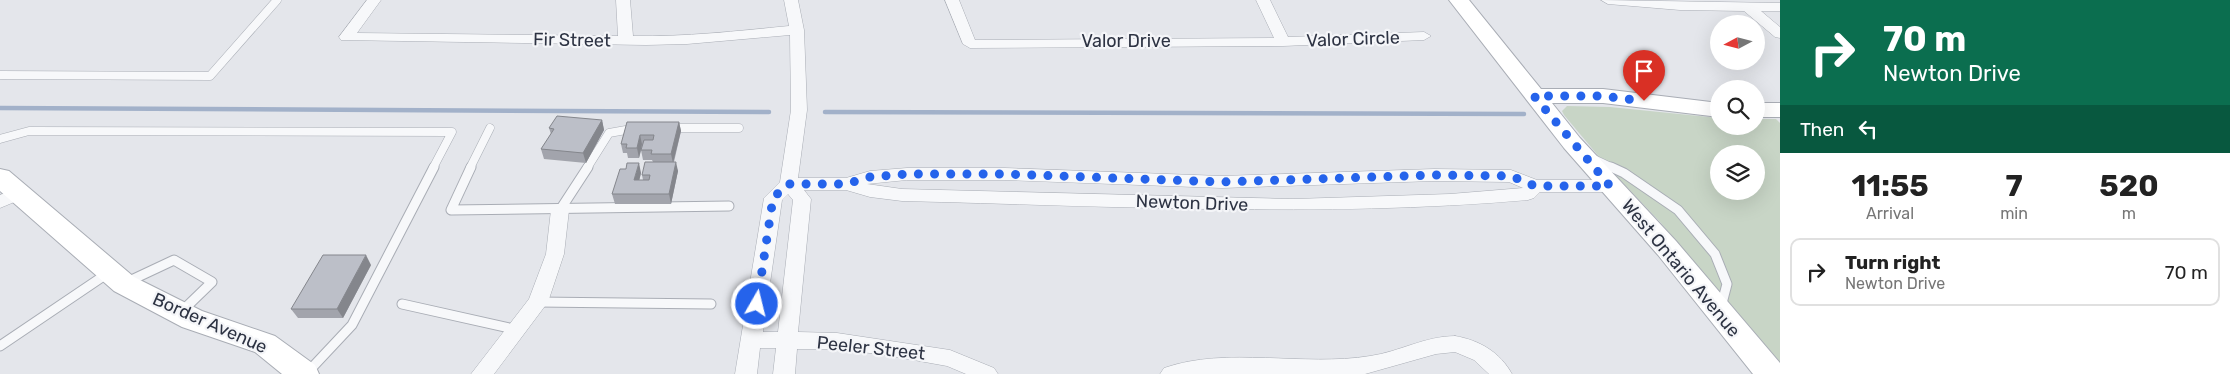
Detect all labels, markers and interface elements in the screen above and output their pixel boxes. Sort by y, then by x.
north arrow [1710,15,1765,70]
map controls [1710,15,1765,200]
text: 70 m [1883,18,1966,60]
icon: right [1800,20,1865,85]
street label: Valor Circle [1306,26,1400,52]
street label: Fir Street [533,28,611,52]
street label: Valor Drive [1081,30,1171,52]
pin [1623,50,1665,101]
icon: arrive [1630,57,1658,85]
text: Newton Drive [1883,60,2021,87]
button: search [1710,80,1765,135]
icon: left [1854,115,1882,143]
text: Then [1800,118,1844,141]
button: layers [1710,145,1765,200]
text: 11:55 [1851,168,1929,204]
text: 7 [2005,168,2023,204]
text: 520 [2099,168,2159,204]
street label: Newton Drive [1135,190,1249,216]
street label: West Ontario Avenue [1617,195,1745,341]
text: Arrival [1866,204,1914,223]
text: min [2000,204,2028,223]
text: m [2122,204,2136,223]
text: Turn right [1845,251,1940,274]
icon: right [1802,258,1830,286]
text: 70 m [2165,261,2208,284]
text: Newton Drive [1845,274,1945,293]
position arrow [730,277,782,329]
street label: Border Avenue [149,288,271,358]
street label: Peeler Street [816,331,926,365]

